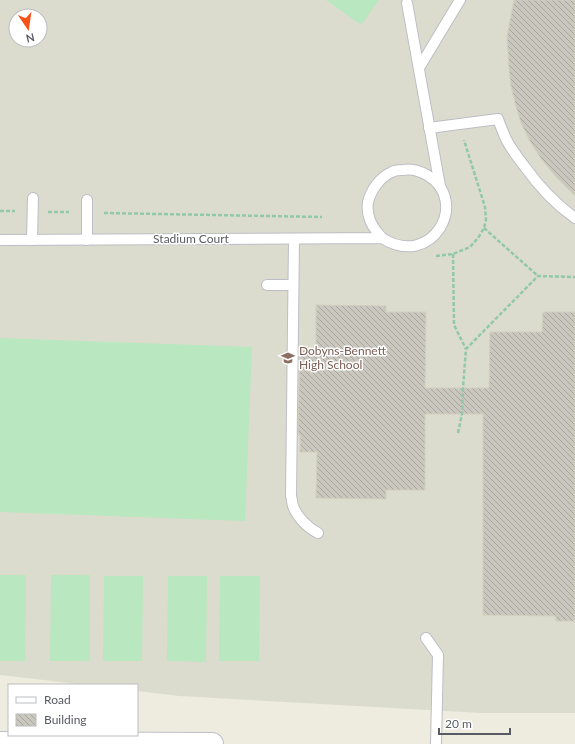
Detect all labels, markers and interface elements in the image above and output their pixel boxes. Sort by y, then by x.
north arrow [8,8,48,48]
text: N [25,31,36,46]
street label: Stadium Court [153,231,230,246]
place label: Dobyns-Bennett High School [299,343,387,372]
school or university icon: Dobyns-Bennett High School [280,350,296,366]
legend [8,684,138,736]
text: Road [44,692,71,707]
scale bar [439,710,510,736]
text: Building [44,712,87,727]
text: 20 m [445,716,472,731]

